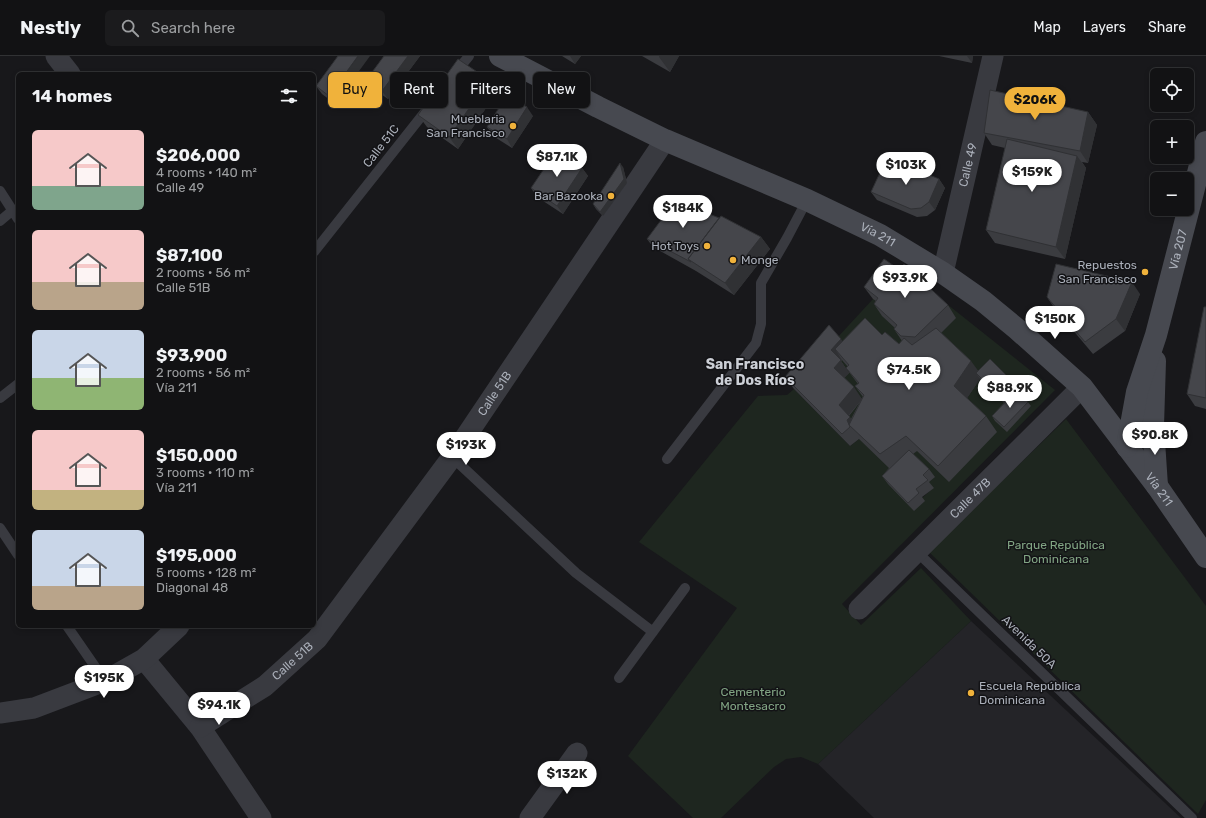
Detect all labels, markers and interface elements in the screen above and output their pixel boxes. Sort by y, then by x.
search box [105,10,385,46]
text: Nestly [20,16,81,39]
icon: search [119,17,141,39]
text: Search here [151,19,235,37]
text: Map [1034,19,1061,36]
text: Layers [1083,19,1126,36]
text: Share [1148,19,1186,36]
map controls [1150,68,1194,216]
button: locate [1150,68,1194,112]
chip: Buy [328,72,382,108]
chip: Rent [390,72,448,108]
chip: Filters [456,72,525,108]
chip: New [533,72,590,108]
icon: filters [278,85,300,107]
text: 14 homes [32,86,112,106]
pin: $206K [1007,87,1063,121]
text: $206K [1013,92,1057,107]
place label: Mueblaria San Francisco [426,112,505,140]
button: + [1150,120,1194,164]
marker: Mueblaria San Francisco [508,121,518,131]
street label: Calle 51C [360,122,402,170]
street label: Calle 49 [956,142,980,188]
pin: $87.1K [524,144,590,178]
text: $206,000 [156,145,240,165]
icon: home [64,146,112,194]
text: $87.1K [536,149,578,164]
pin: $103K [878,152,934,186]
text: $103K [885,157,927,172]
pin: $159K [1004,159,1060,193]
text: $159K [1012,164,1052,179]
text: 4 rooms · 140 m² [156,165,257,180]
button: − [1150,172,1194,216]
text: Calle 49 [156,180,204,195]
place label: Bar Bazooka [534,189,603,203]
marker: Bar Bazooka [606,191,616,201]
pin: $184K [655,195,711,229]
text: $184K [662,200,704,215]
street label: Vía 211 [858,220,898,250]
street label: Vía 207 [1166,228,1190,271]
place label: Hot Toys [651,239,699,253]
marker: Hot Toys [702,241,712,251]
text: $87,100 [156,245,223,265]
icon: home [64,246,112,294]
place label: Monge [741,253,779,267]
marker: Monge [728,255,738,265]
place label: Repuestos San Francisco [1058,258,1137,286]
text: 2 rooms · 56 m² [156,265,250,280]
pin: $93.9K [872,265,938,299]
marker: Repuestos San Francisco [1140,267,1150,277]
text: $93.9K [882,270,928,285]
text: Calle 51B [156,280,210,295]
pin: $150K [1027,306,1083,340]
text: $150K [1034,311,1076,326]
text: $93,900 [156,345,227,365]
icon: home [64,346,112,394]
district label: San Francisco de Dos Ríos [706,356,804,389]
pin: $74.5K [876,357,942,391]
text: $74.5K [886,362,932,377]
text: 2 rooms · 56 m² [156,365,250,380]
street label: Calle 51B [475,369,514,418]
pin: $88.9K [977,375,1043,409]
text: Vía 211 [156,380,197,395]
text: $88.9K [987,380,1033,395]
pin: $90.8K [1122,422,1188,456]
text: $90.8K [1132,427,1178,442]
pin: $193K [438,432,494,466]
text: $193K [446,437,486,452]
text: $150,000 [156,445,238,465]
icon: home [64,446,112,494]
text: 3 rooms · 110 m² [156,465,254,480]
street label: Vía 211 [1142,470,1176,509]
street label: Calle 47B [947,475,993,521]
text: Vía 211 [156,480,197,495]
park label: Parque República Dominicana [1007,538,1105,566]
text: $195,000 [156,545,237,565]
icon: home [64,546,112,594]
text: 5 rooms · 128 m² [156,565,256,580]
text: Diagonal 48 [156,580,228,595]
street label: Avenida 50A [999,612,1059,672]
street label: Calle 51B [269,639,316,683]
pin: $195K [76,665,132,699]
text: $195K [84,670,124,685]
place label: Escuela República Dominicana [979,679,1081,707]
park label: Cementerio Montesacro [720,685,786,713]
marker: Escuela República Dominicana [966,688,976,698]
pin: $94.1K [186,692,252,726]
text: $94.1K [197,697,241,712]
pin: $132K [539,761,595,795]
text: $132K [547,766,587,781]

